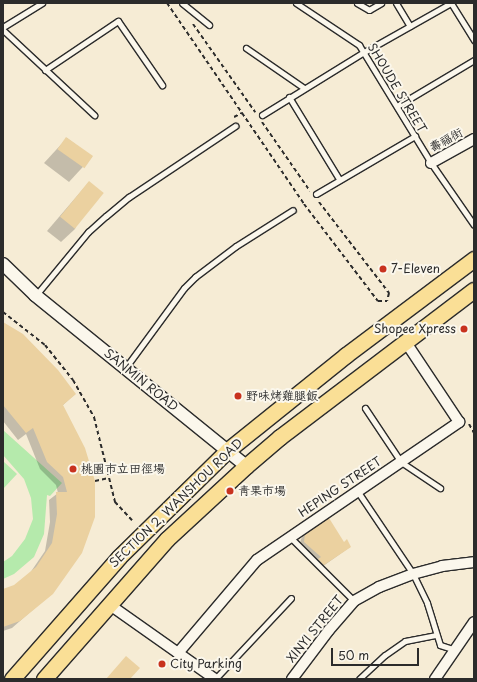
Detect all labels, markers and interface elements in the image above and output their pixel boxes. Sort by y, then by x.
street label: SHOUDE STREET [364,40,430,136]
street label: 壽福街 [427,125,465,155]
place label: 7-Eleven [391,262,440,276]
marker: 7-Eleven [378,264,388,274]
place label: Shopee Xpress [372,322,456,336]
marker: Shopee Xpress [459,324,469,334]
street label: SANMIN ROAD [101,345,181,415]
place label: 野味烤雞腿飯 [246,389,318,403]
marker: 野味烤雞腿飯 [233,391,243,401]
street label: SECTION 2, WANSHOU ROAD [106,435,246,571]
street label: HEPING STREET [295,453,385,521]
place label: 桃園市立田徑場 [81,462,165,476]
marker: 桃園市立田徑場 [68,464,78,474]
place label: 青果市場 [238,484,286,498]
marker: 青果市場 [225,486,235,496]
street label: XINYI STREET [283,592,347,666]
scale bar [333,640,421,666]
text: 50 m [338,646,369,664]
place label: City Parking [170,657,243,671]
marker: City Parking [157,659,167,669]

